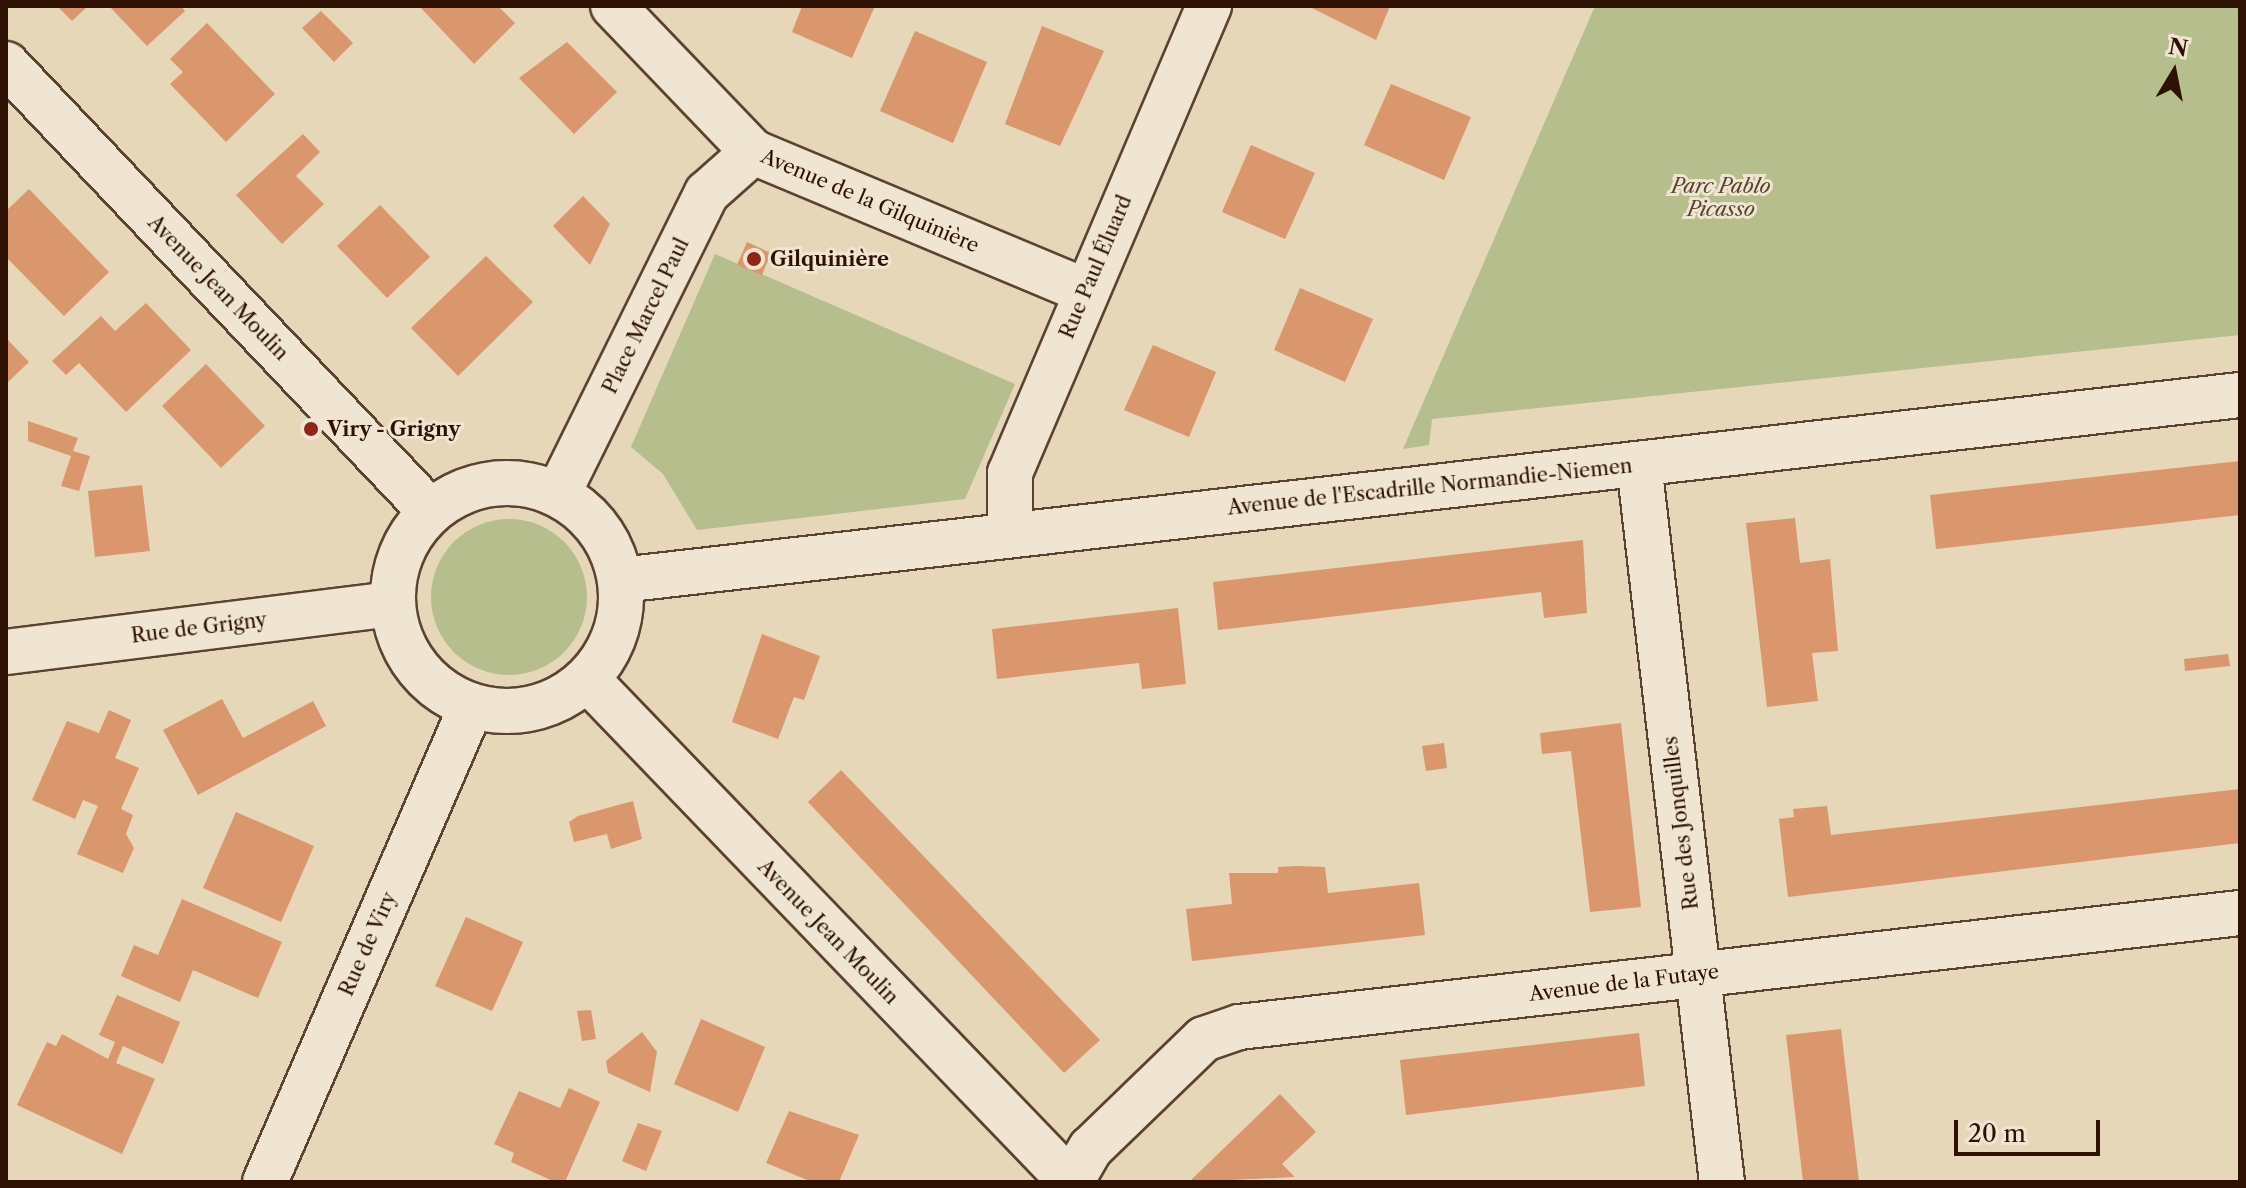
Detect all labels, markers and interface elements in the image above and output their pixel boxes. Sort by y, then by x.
north arrow [2134,32,2214,112]
text: N [2166,33,2190,63]
street label: Avenue de la Gilquinière [757,144,983,258]
park label: Parc Pablo Picasso [1671,174,1771,221]
street label: Rue Paul Éluard [1055,192,1137,342]
street label: Avenue Jean Moulin [143,211,293,365]
street label: Place Marcel Paul [598,234,694,398]
place label: Gilquinière [770,247,889,271]
marker: Gilquinière [745,250,763,268]
place label: Viry - Grigny [327,417,461,441]
marker: Viry - Grigny [302,420,320,438]
street label: Avenue de l'Escadrille Normandie-Niemen [1226,454,1634,520]
street label: Rue de Grigny [130,608,268,648]
street label: Rue des Jonquilles [1658,735,1704,911]
street label: Avenue Jean Moulin [753,855,903,1009]
street label: Rue de Viry [334,888,402,1000]
street label: Avenue de la Futaye [1528,959,1720,1007]
scale bar [1958,1104,2104,1154]
text: 20 m [1968,1119,2026,1148]

